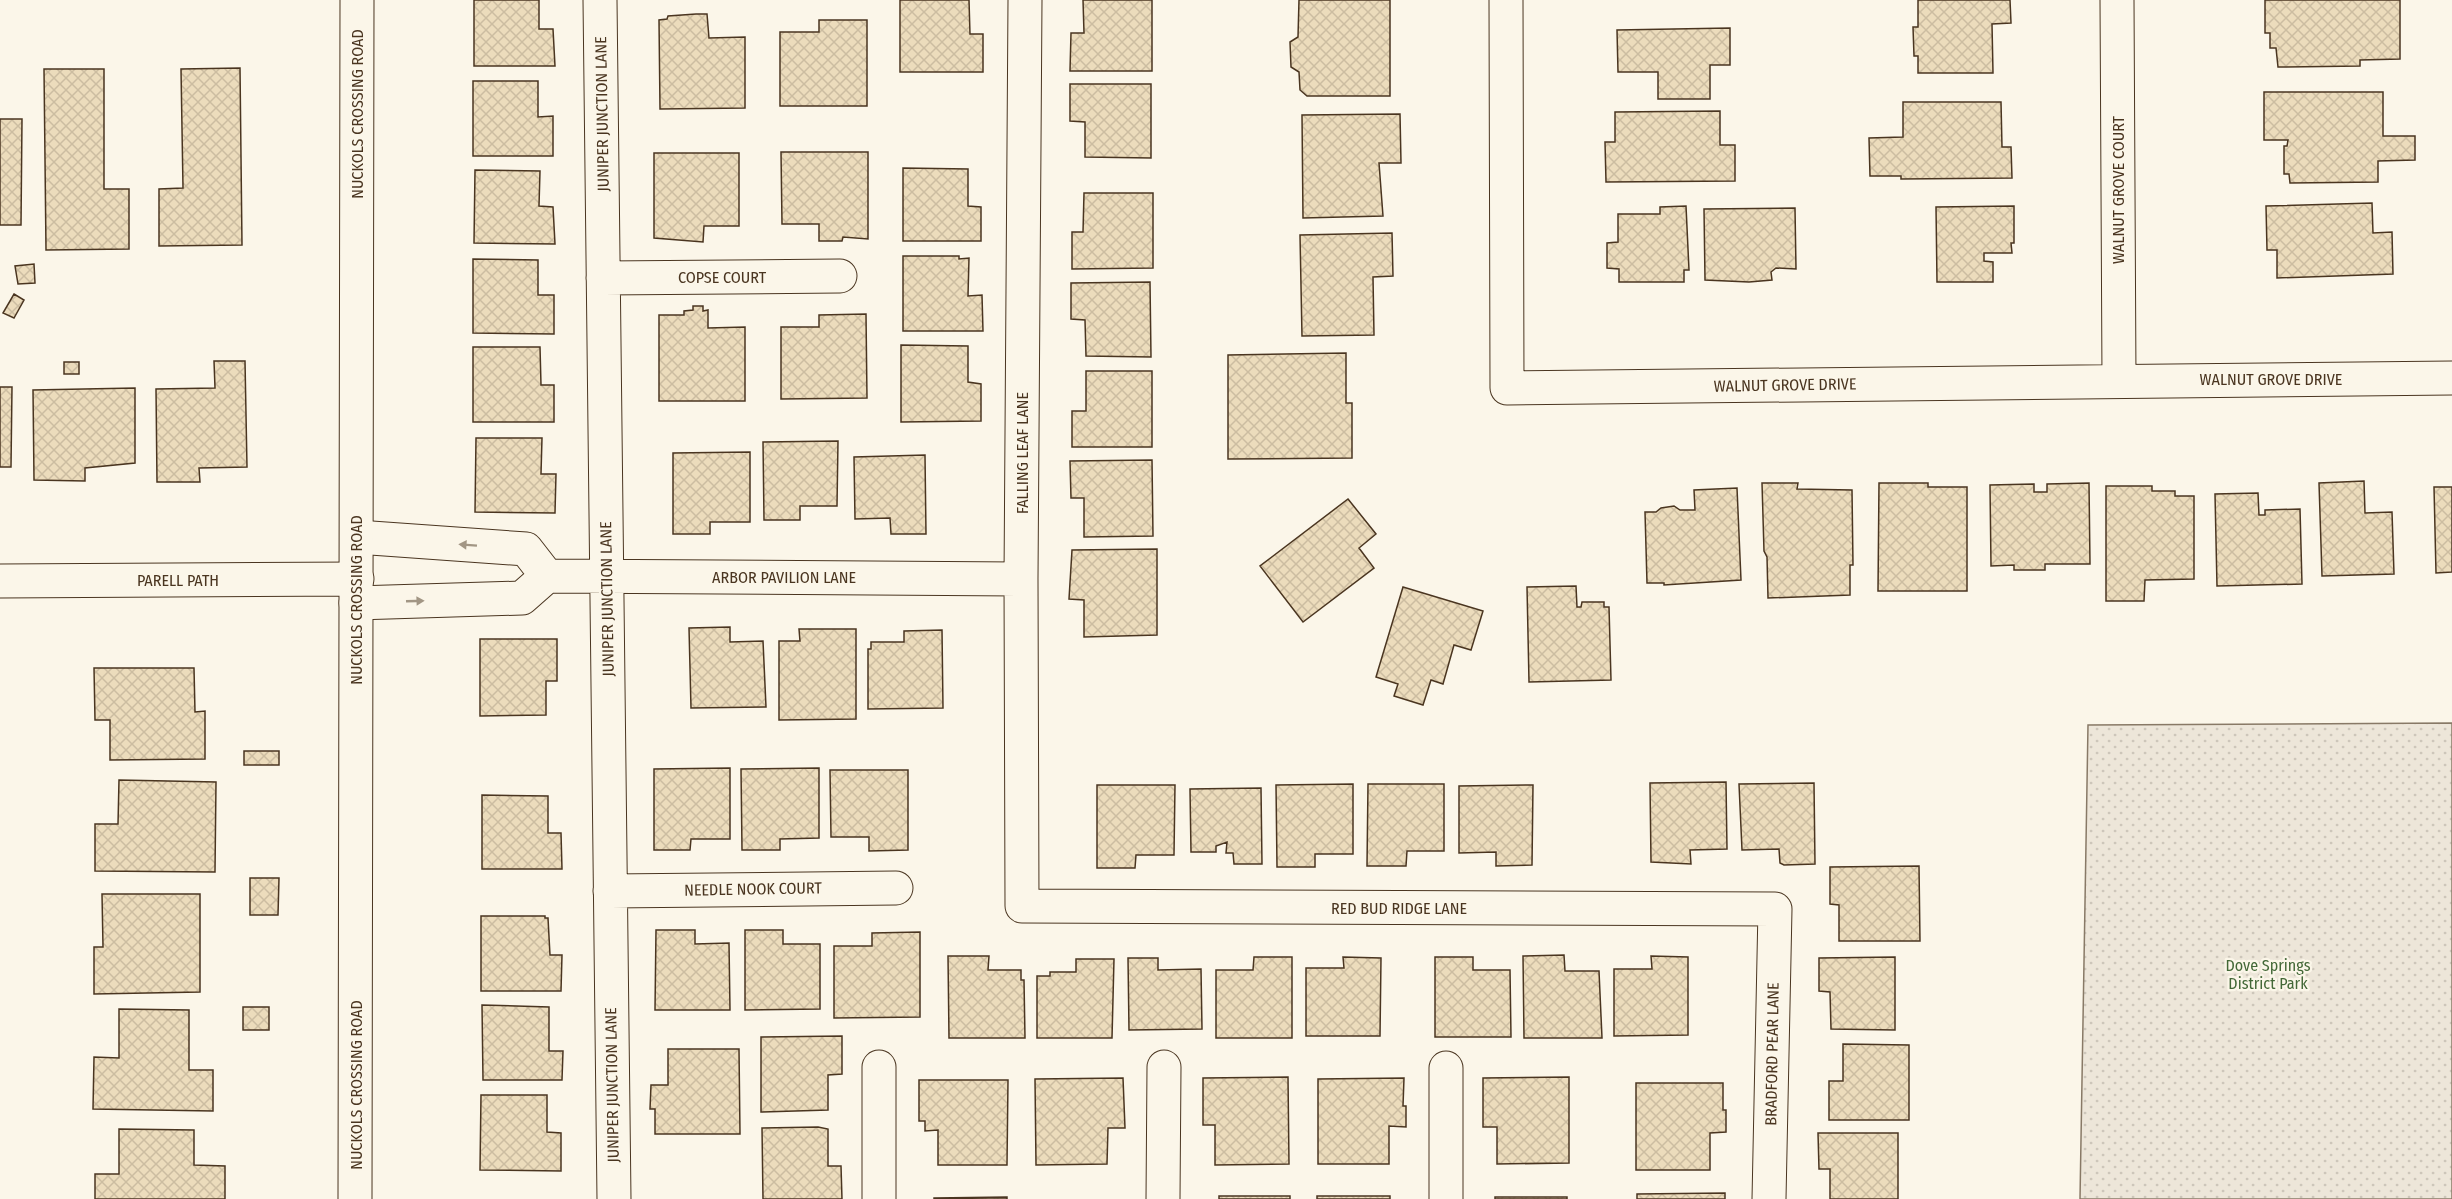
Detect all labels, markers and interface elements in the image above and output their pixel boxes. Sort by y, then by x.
street label: NUCKOLS CROSSING ROAD [348,29,367,199]
street label: JUNIPER JUNCTION LANE [591,36,613,192]
street label: WALNUT GROVE COURT [2109,115,2128,264]
street label: COPSE COURT [678,268,767,287]
street label: WALNUT GROVE DRIVE [2200,370,2342,389]
street label: WALNUT GROVE DRIVE [1713,374,1857,396]
street label: FALLING LEAF LANE [1013,392,1032,514]
street label: NUCKOLS CROSSING ROAD [347,515,366,685]
street label: JUNIPER JUNCTION LANE [596,521,618,677]
one-way arrow [458,540,477,550]
street label: ARBOR PAVILION LANE [712,568,856,587]
street label: PARELL PATH [137,571,219,590]
one-way arrow [405,597,424,606]
street label: NEEDLE NOOK COURT [684,878,822,900]
street label: RED BUD RIDGE LANE [1331,899,1467,918]
park label: Dove Springs District Park [2225,956,2311,993]
street label: BRADFORD PEAR LANE [1761,982,1783,1126]
street label: NUCKOLS CROSSING ROAD [347,1000,366,1170]
street label: JUNIPER JUNCTION LANE [601,1007,623,1163]

